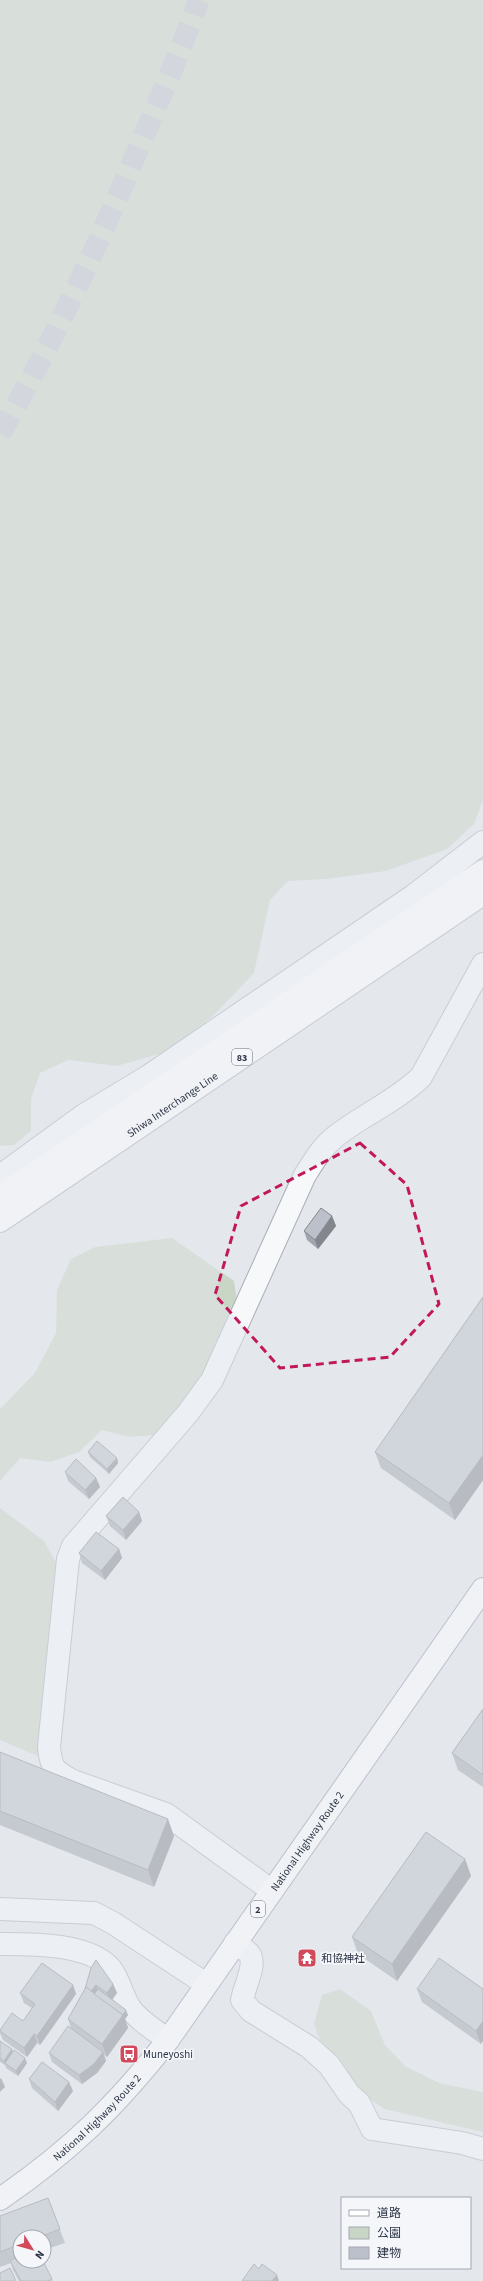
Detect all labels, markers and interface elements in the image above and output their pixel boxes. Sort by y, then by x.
road number: 83 [232,1049,252,1065]
street label: Shiwa Interchange Line [124,1068,222,1141]
street label: National Highway Route 2 [267,1788,347,1894]
road number: 2 [251,1901,265,1917]
temple icon: 和協神社 [296,1947,318,1969]
place label: 和協神社 [321,1951,365,1966]
bus stop icon: Muneyoshi [118,2043,140,2065]
place label: Muneyoshi [143,2047,193,2062]
street label: National Highway Route 2 [50,2071,145,2165]
legend [341,2197,471,2269]
text: 道路 [377,2205,401,2222]
text: 公園 [377,2225,401,2242]
north arrow [12,2229,52,2269]
text: 建物 [377,2245,401,2262]
text: N [31,2247,48,2262]

